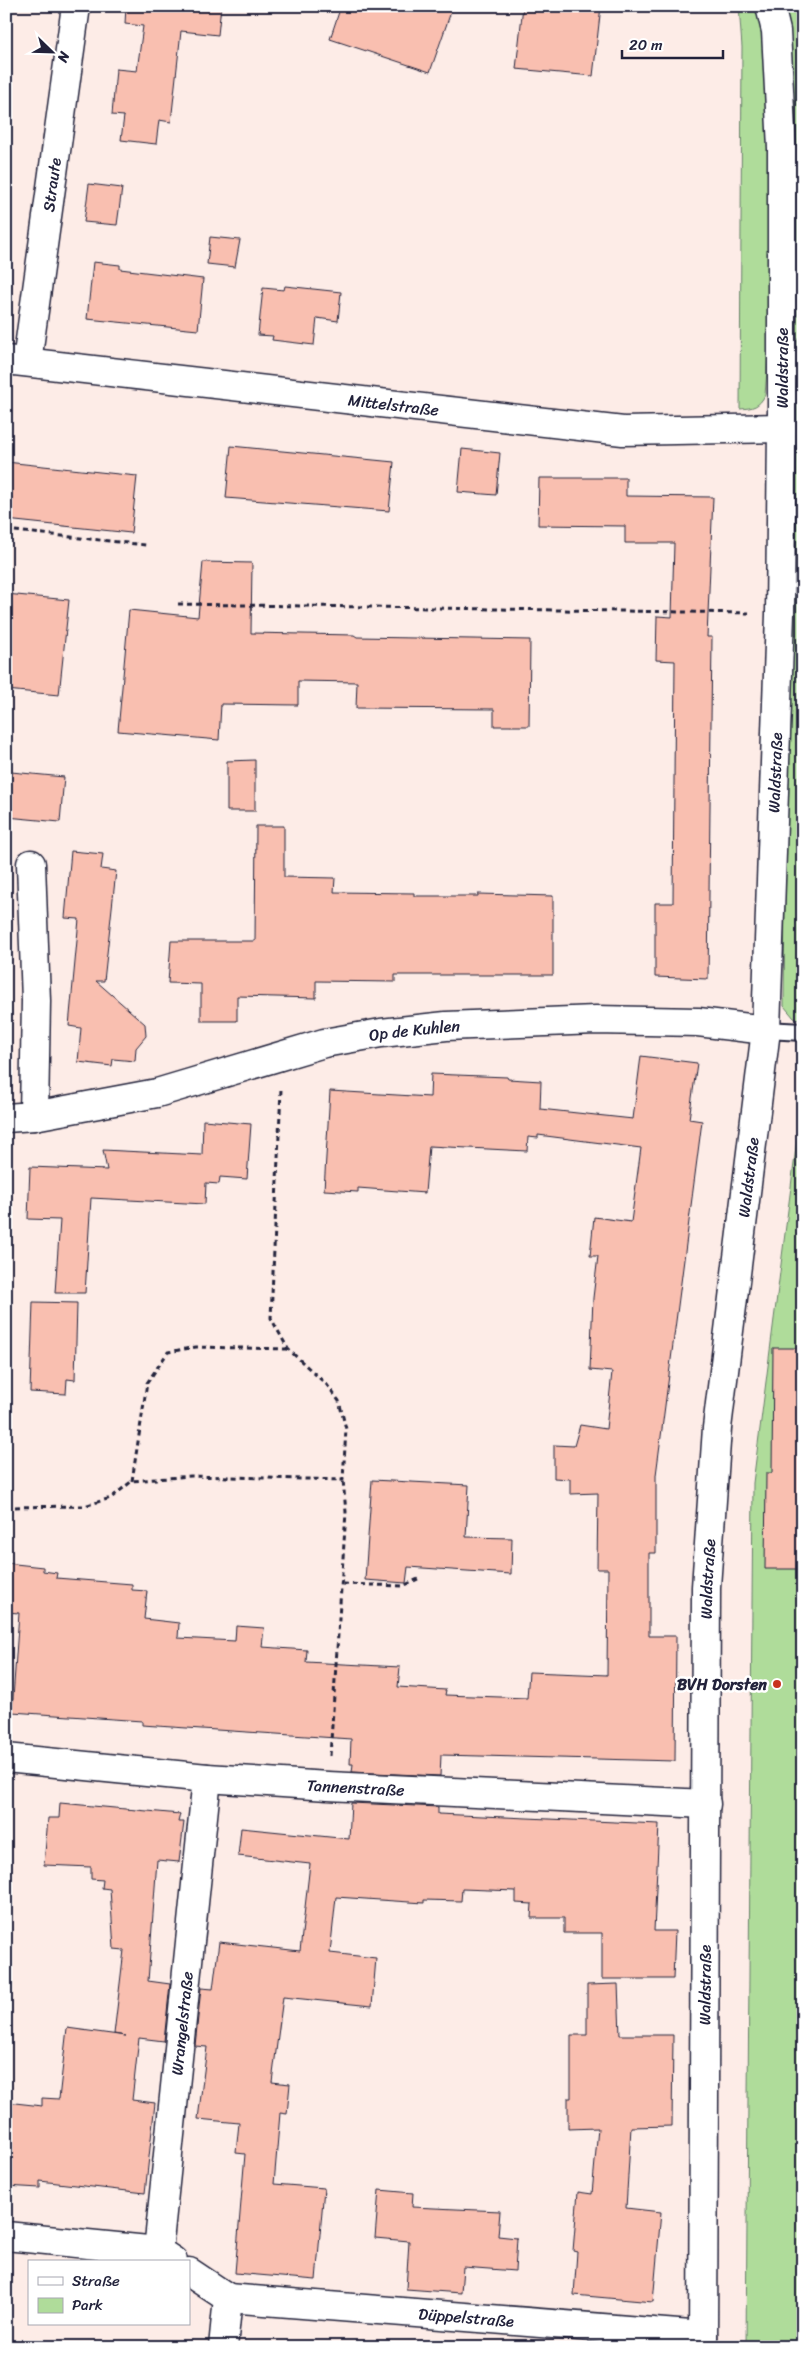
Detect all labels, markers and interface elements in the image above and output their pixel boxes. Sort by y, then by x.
north arrow [28,28,78,78]
scale bar [622,28,723,60]
text: 20 m [629,32,663,58]
text: N [50,47,77,67]
street label: Straute [34,156,70,214]
street label: Waldstraße [768,328,797,408]
street label: Mittelstraße [346,385,440,425]
street label: Waldstraße [759,732,791,813]
street label: Op de Kuhlen [367,1011,461,1050]
street label: Waldstraße [729,1135,768,1219]
street label: Waldstraße [692,1538,724,1619]
place label: BVH Dorsten [677,1670,767,1699]
marker: BVH Dorsten [771,1678,783,1690]
street label: Tannenstraße [306,1771,405,1805]
street label: Waldstraße [690,1945,720,2025]
street label: Wrangelstraße [162,1970,202,2077]
legend [28,2260,190,2326]
text: Straße [72,2268,120,2294]
text: Park [72,2292,103,2318]
street label: Düppelstraße [417,2299,515,2336]

